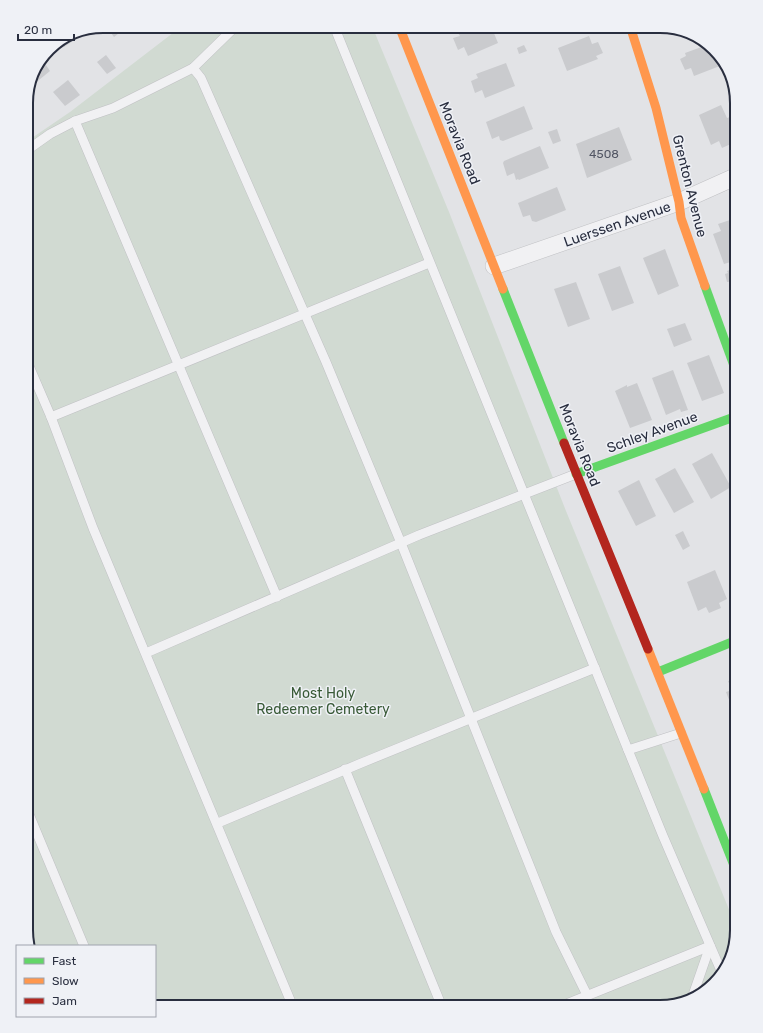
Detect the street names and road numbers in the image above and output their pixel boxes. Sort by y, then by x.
street label: Moravia Road [435,99,484,187]
street label: Grenton Avenue [669,133,711,239]
street label: Luerssen Avenue [561,198,673,251]
street label: Moravia Road [555,401,604,489]
street label: Schley Avenue [604,408,700,457]

